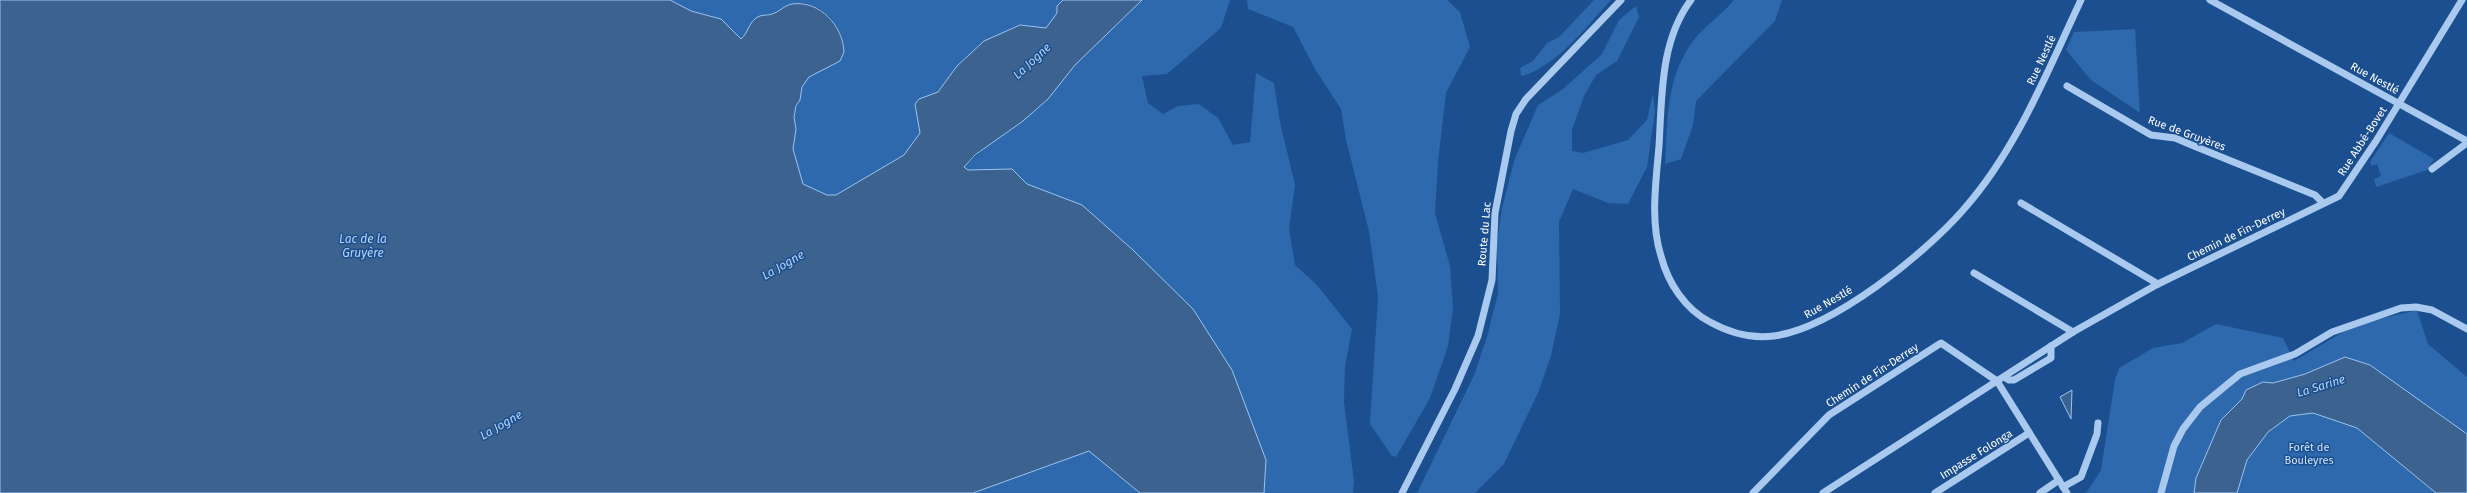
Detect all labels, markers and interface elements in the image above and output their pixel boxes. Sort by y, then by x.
street label: Rue Nestlé [2024,33,2059,87]
water label: La Jogne [1010,40,1054,82]
street label: Rue Nestlé [2348,60,2401,97]
street label: Rue Abbé-Bovet [2335,104,2390,178]
street label: Rue de Gruyères [2146,113,2227,154]
street label: Route du Lac [1475,201,1494,267]
street label: Chemin de Fin-Derrey [2185,205,2288,264]
water label: Lac de la Gruyère [339,232,387,260]
water label: La Jogne [759,247,807,283]
street label: Rue Nestlé [1802,283,1855,321]
street label: Chemin de Fin-Derrey [1824,340,1921,410]
water label: La Sarine [2295,372,2347,400]
water label: La Jogne [477,407,525,443]
street label: Impasse Folonga [1938,427,2015,482]
park label: Forêt de Bouleyres [2284,441,2334,467]

